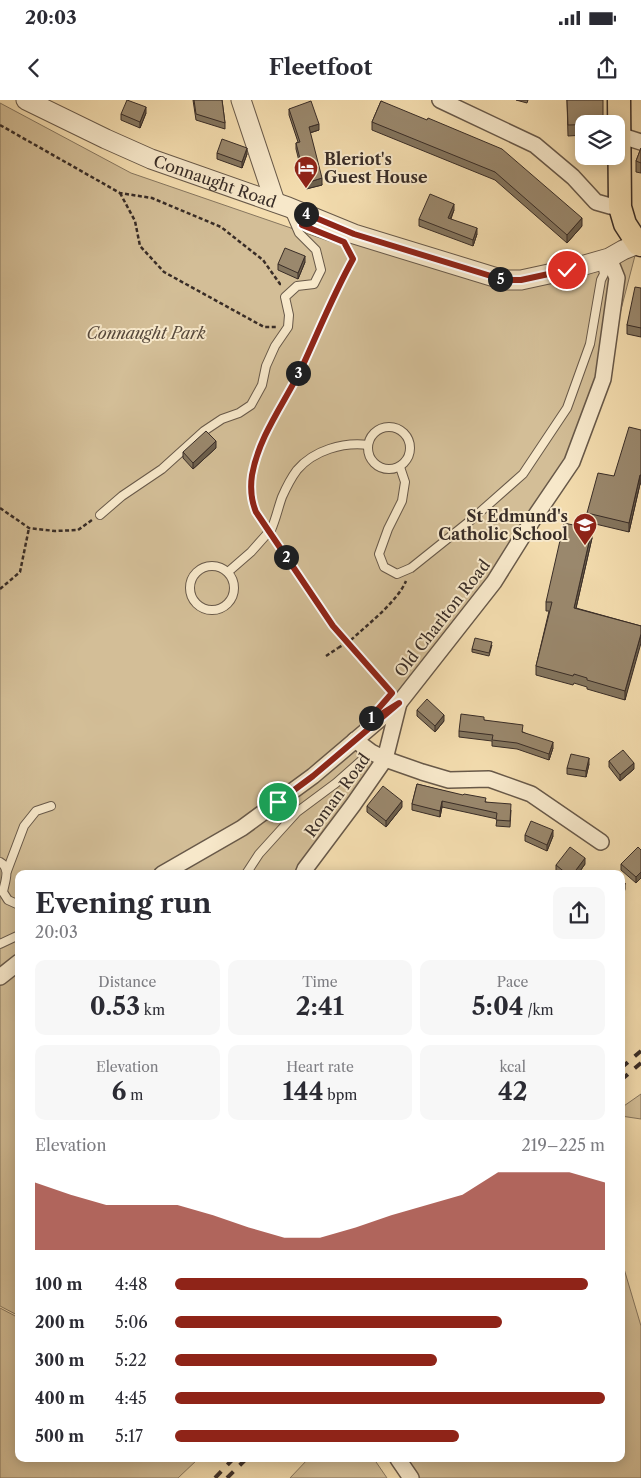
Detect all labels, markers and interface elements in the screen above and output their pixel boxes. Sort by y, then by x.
text: 20:03 [25,6,77,29]
icon: back [20,54,48,82]
text: Fleetfoot [269,54,372,81]
icon: share [593,54,621,82]
map controls [575,115,625,165]
button: layers [575,115,625,165]
place label: Bleriot's Guest House [324,149,428,187]
street label: Connaught Road [151,151,279,212]
hotel icon: Bleriot's Guest House [293,155,319,189]
pin: 4 [294,202,318,226]
text: 4 [302,205,311,223]
pin [546,249,588,291]
icon: check [553,256,581,284]
pin: 5 [488,266,512,292]
text: 5 [497,270,504,288]
park label: Connaught Park [86,323,206,343]
pin: 3 [286,360,310,386]
text: 3 [295,364,302,382]
place label: St Edmund's Catholic School [438,506,568,544]
school or university icon: St Edmund's Catholic School [572,512,598,546]
pin: 2 [274,544,298,570]
text: 2 [282,548,291,566]
street label: Old Charlton Road [390,555,494,681]
pin: 1 [358,706,384,730]
text: 1 [368,709,375,727]
street label: Roman Road [300,749,374,841]
pin [257,781,299,823]
icon: arrive [264,788,292,816]
text: Evening run [35,886,211,920]
button: share [553,887,605,939]
text: 20:03 [35,922,78,942]
text: Distance [98,973,156,991]
text: Time [302,973,338,991]
text: Pace [497,973,528,991]
text: 0.53 [90,991,140,1022]
text: 2:41 [296,991,344,1022]
text: 5:04 [472,991,524,1022]
text: km [140,1001,165,1019]
text: /km [524,1001,554,1019]
text: Elevation [96,1058,159,1076]
text: Heart rate [286,1058,354,1076]
text: kcal [499,1058,526,1076]
text: 6 [111,1076,126,1107]
text: 144 [283,1076,324,1107]
text: 42 [498,1076,527,1107]
text: m [126,1086,143,1104]
text: bpm [324,1086,357,1104]
text: Elevation [35,1135,106,1155]
text: 219–225 m [522,1135,605,1155]
text: 100 m [35,1274,82,1294]
text: 4:48 [115,1274,147,1294]
text: 200 m [35,1312,85,1332]
text: 5:06 [115,1312,148,1332]
text: 300 m [35,1350,84,1370]
text: 5:22 [115,1350,147,1370]
text: 400 m [35,1388,85,1408]
text: 4:45 [115,1388,147,1408]
text: 500 m [35,1426,84,1446]
text: 5:17 [115,1426,143,1446]

